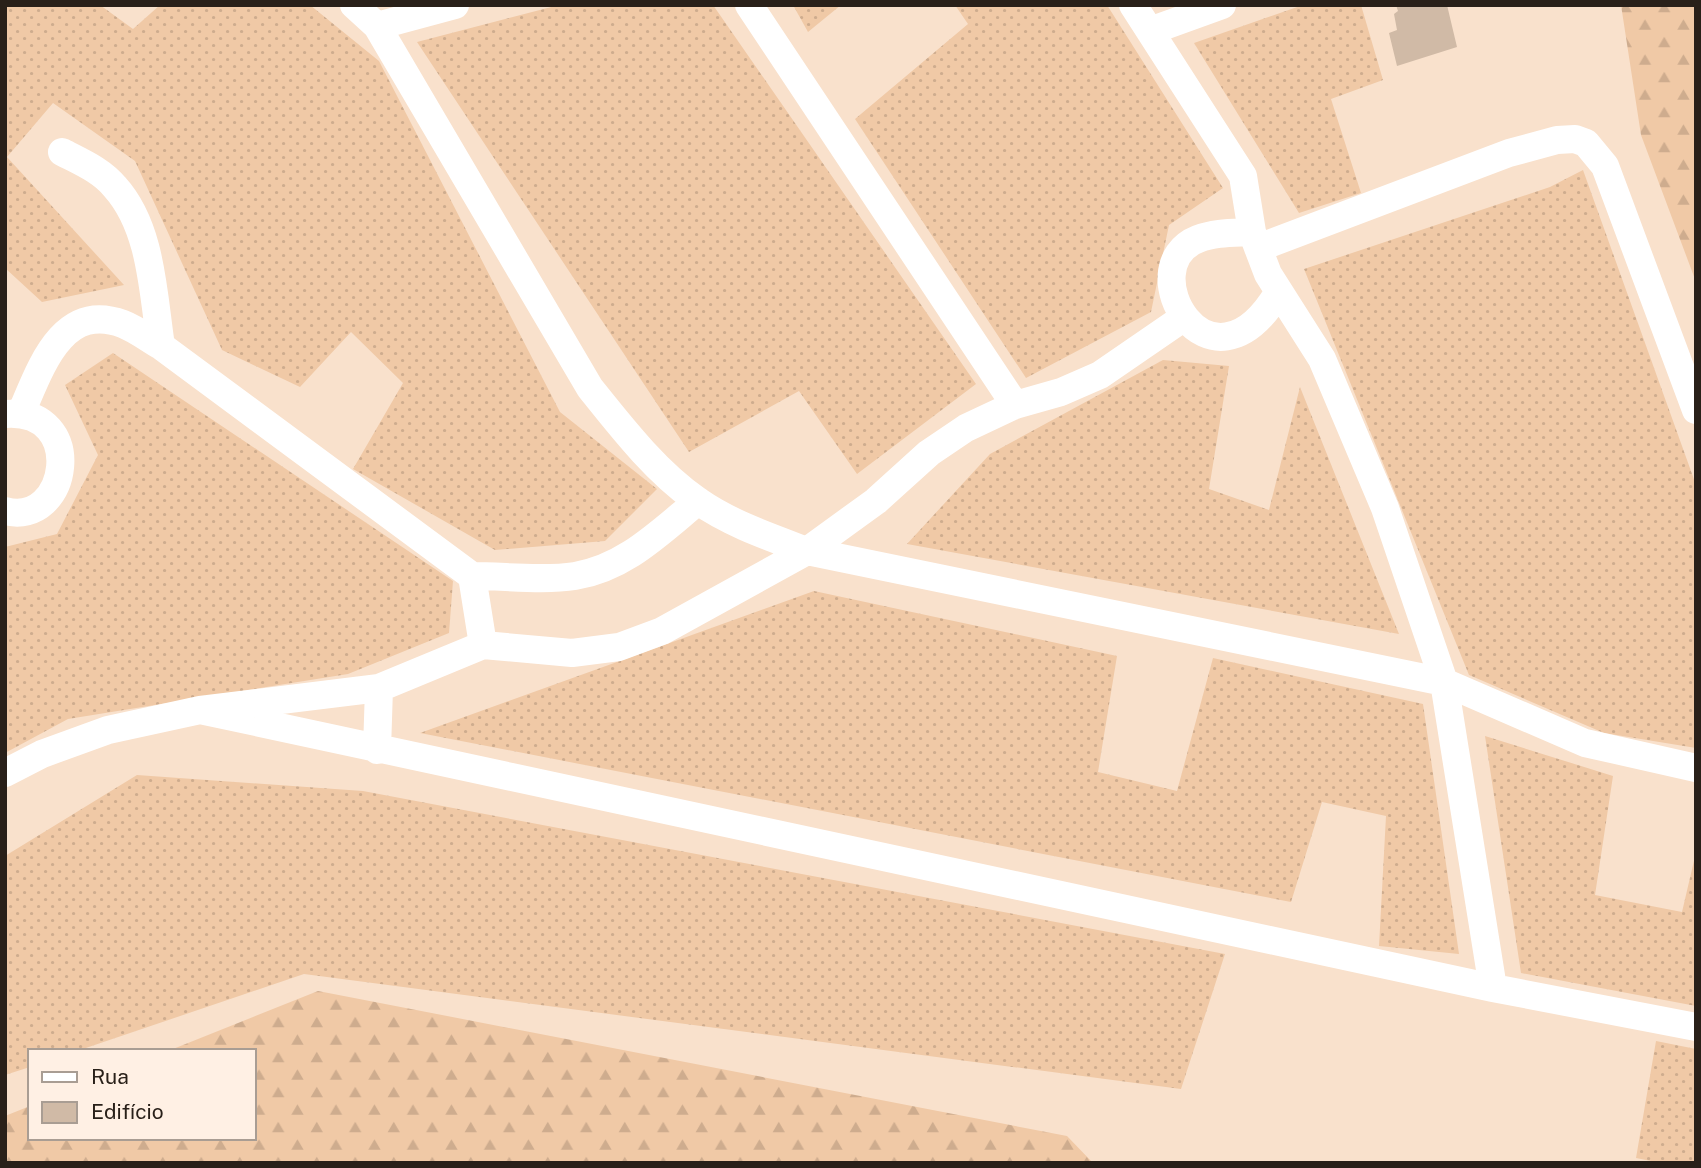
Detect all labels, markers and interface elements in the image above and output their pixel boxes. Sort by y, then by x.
legend [28,1049,256,1140]
text: Rua [91,1064,129,1089]
text: Edifício [91,1099,164,1124]

